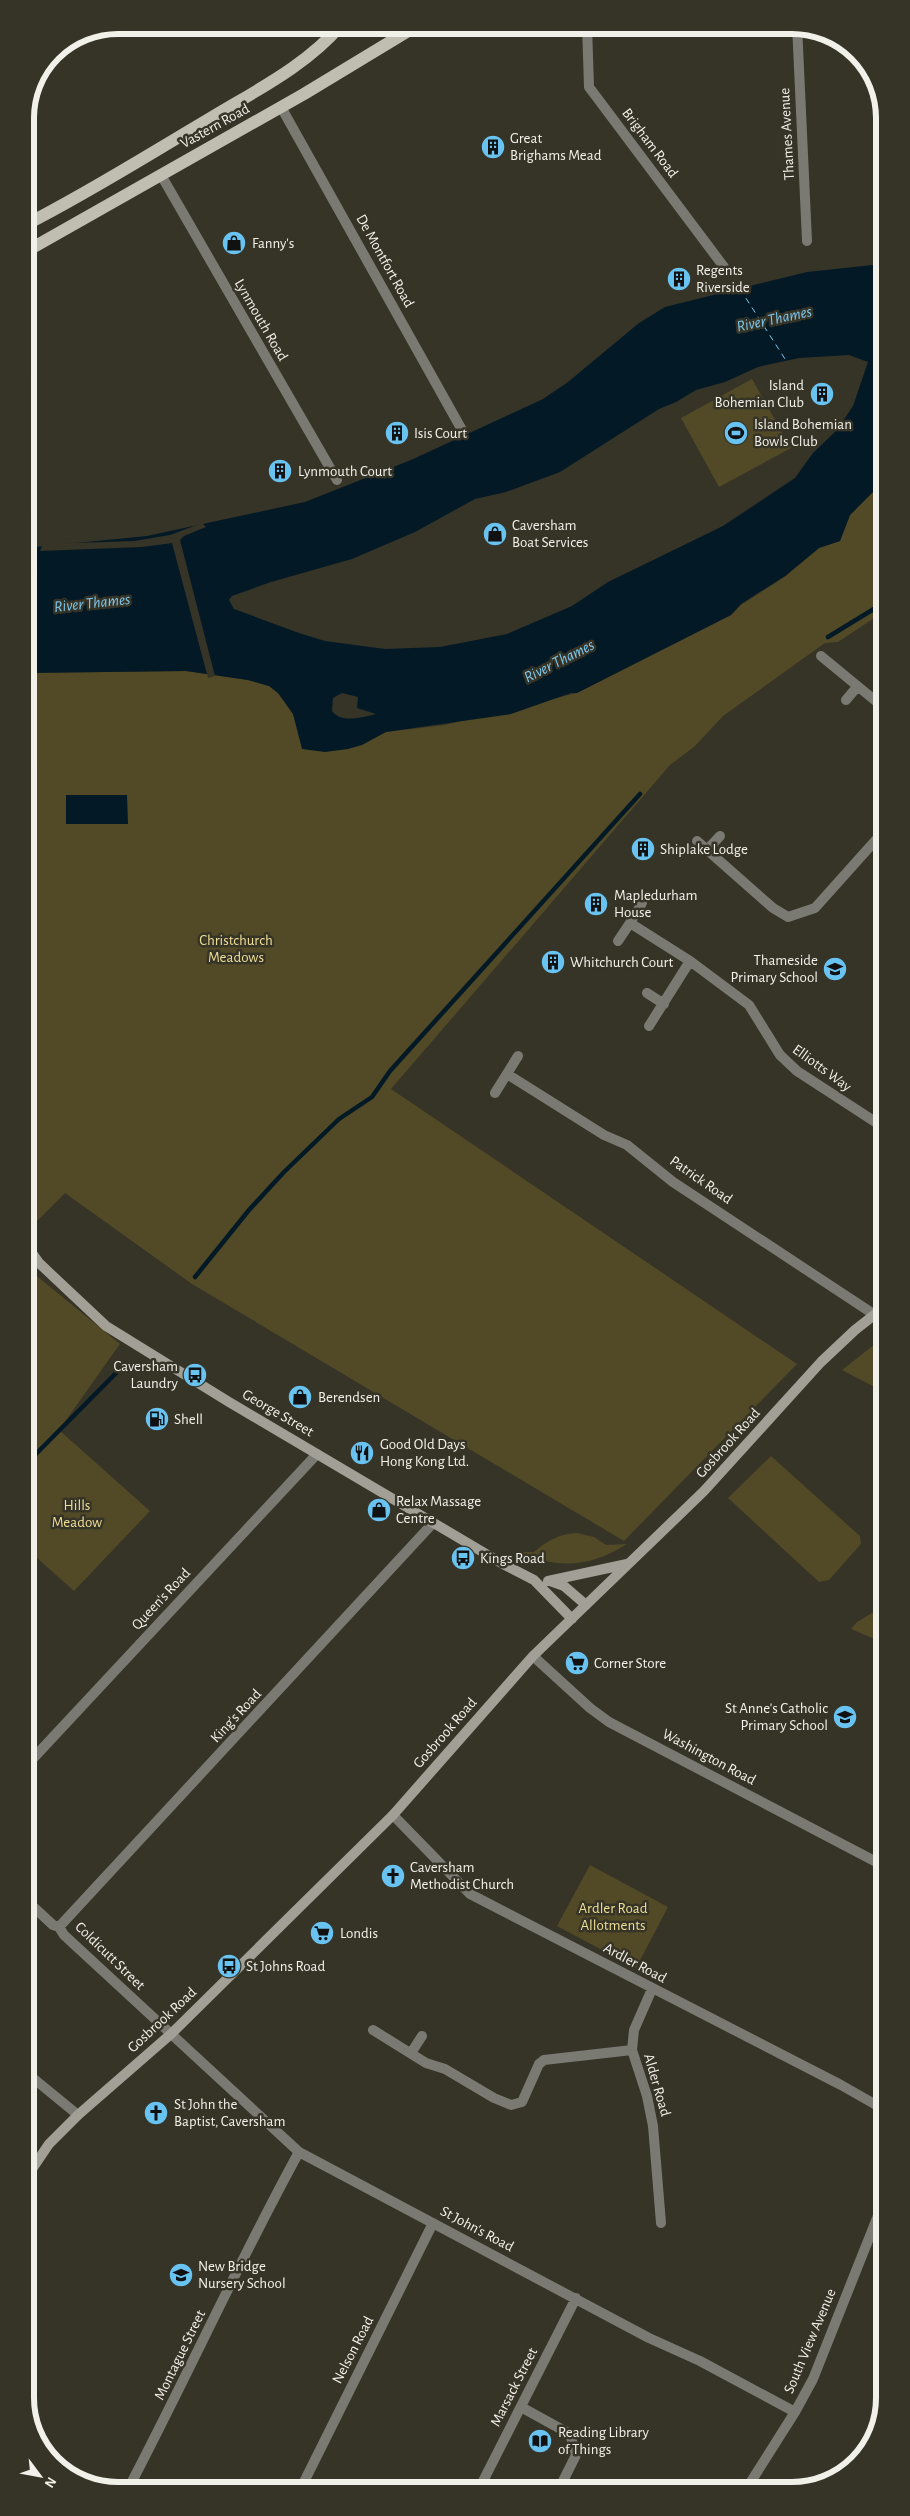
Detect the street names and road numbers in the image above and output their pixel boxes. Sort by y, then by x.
street label: Thames Avenue [777,87,797,181]
street label: Vastern Road [178,101,252,151]
street label: Brigham Road [619,106,681,181]
street label: De Montfort Road [353,212,417,310]
street label: Lynmouth Road [232,277,291,364]
street label: Elliotts Way [790,1042,855,1095]
street label: Patrick Road [667,1153,735,1207]
street label: George Street [240,1387,316,1440]
street label: Gosbrook Road [693,1405,763,1481]
street label: Queen's Road [129,1565,193,1633]
street label: King's Road [208,1686,264,1746]
street label: Gosbrook Road [411,1695,480,1771]
street label: Washington Road [660,1726,758,1788]
street label: Coldicutt Street [72,1919,148,1993]
street label: Ardler Road [601,1940,669,1986]
street label: Gosbrook Road [125,1984,199,2055]
street label: Alder Road [641,2052,673,2118]
street label: St John's Road [438,2203,516,2255]
street label: South View Avenue [781,2286,839,2396]
street label: Montague Street [152,2308,208,2402]
street label: Nelson Road [330,2314,376,2386]
street label: Marsack Street [488,2345,540,2429]

